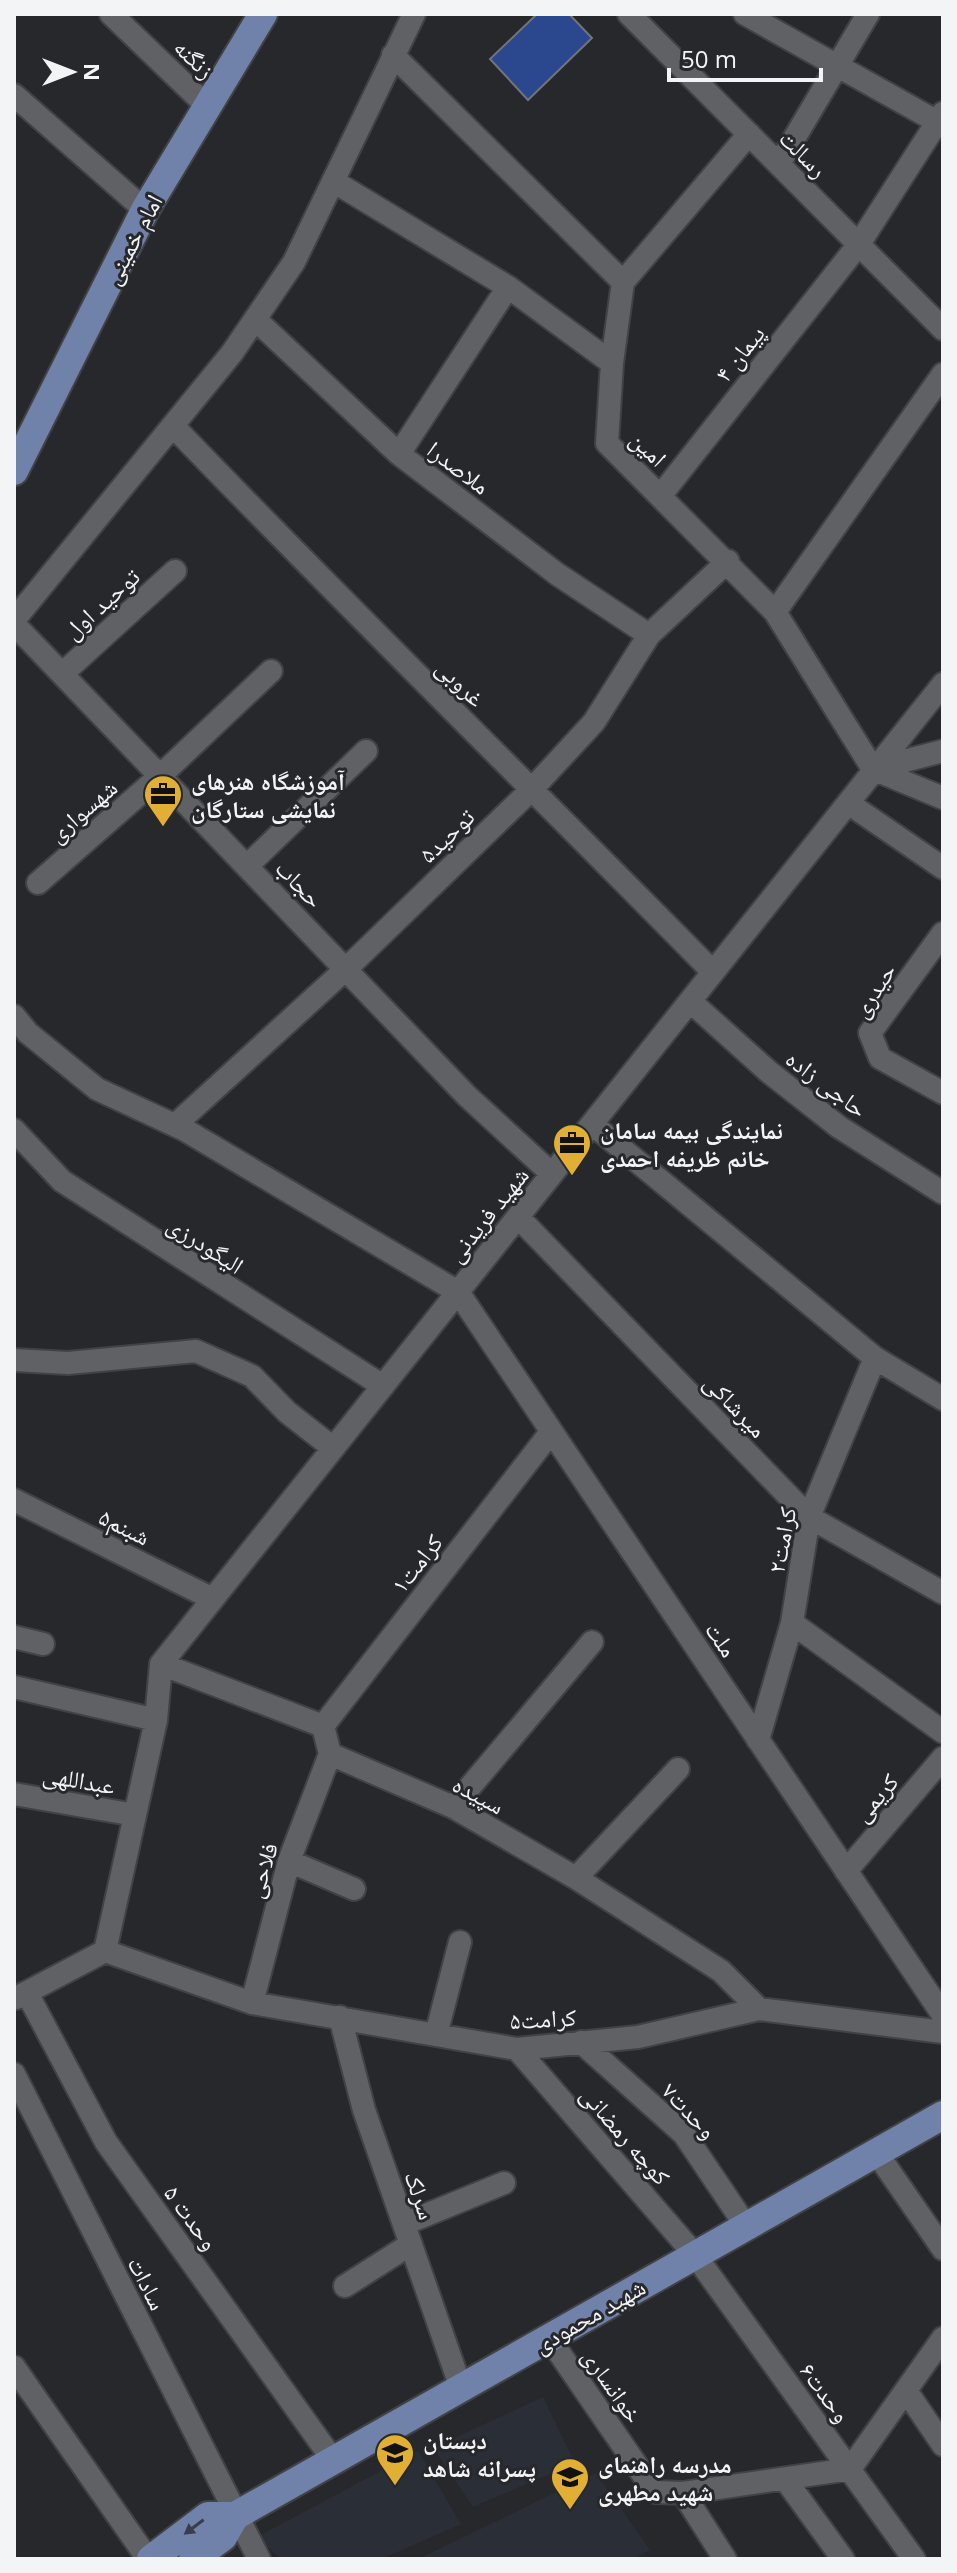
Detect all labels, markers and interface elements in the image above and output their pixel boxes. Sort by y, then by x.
street label: زنگنه [167,31,223,85]
north arrow [32,32,112,112]
scale bar [669,32,821,82]
text: 50 m [681,42,737,75]
text: N [78,63,108,81]
street label: رسالت [773,122,835,184]
street label: امام خمینی [94,188,170,290]
street label: پیمان ۴ [706,318,772,388]
street label: امین [623,422,675,474]
street label: ملاصدرا [421,433,497,501]
street label: توحید اول [56,560,146,646]
street label: غروبی [429,651,493,713]
place label: آموزشگاه هنرهای نمایشی ستارگان [191,764,345,825]
street label: شهسواری [40,771,124,849]
office icon: آموزشگاه هنرهای نمایشی ستارگان [142,773,184,828]
street label: توحید۵ [411,800,481,870]
street label: حجاب [269,851,331,915]
street label: حیدری [843,956,903,1024]
street label: حاجی زاده [780,1042,874,1124]
place label: نمایندگی بیمه سامان خانم ظریفه احمدی [600,1113,783,1175]
office icon: نمایندگی بیمه سامان خانم ظریفه احمدی [551,1122,593,1177]
street label: شهید فریدنی [438,1159,536,1269]
street label: الیگودرزی [161,1207,251,1281]
street label: میرشاکی [697,1366,775,1444]
street label: شبنم۵ [93,1499,156,1553]
street label: کرامت۲ [758,1504,804,1576]
street label: کرامت۱ [382,1527,450,1599]
street label: ملت [698,1615,746,1663]
street label: عبداللهی [40,1756,118,1802]
street label: کریمی [845,1766,905,1828]
street label: سپیده [447,1767,511,1821]
street label: فلاحی [237,1838,285,1902]
street label: کرامت۵ [509,2000,577,2036]
street label: ۷وحدت [655,2074,725,2146]
street label: کوچه رمضانی [574,2078,678,2192]
street label: سرلک [397,2166,445,2224]
street label: وحدت ۵ [157,2178,227,2256]
street label: سادات [121,2251,175,2315]
street label: شهید محمودی [527,2270,651,2360]
street label: خوانساری [575,2341,651,2429]
street label: وحدت۶ [793,2355,859,2429]
place label: دبستان پسرانه شاهد [423,2423,536,2484]
school or university icon: دبستان پسرانه شاهد [374,2432,416,2487]
place label: مدرسه راهنمای شهید مطهری [598,2447,732,2508]
school or university icon: مدرسه راهنمای شهید مطهری [549,2456,591,2511]
one-way arrow [184,2518,204,2534]

